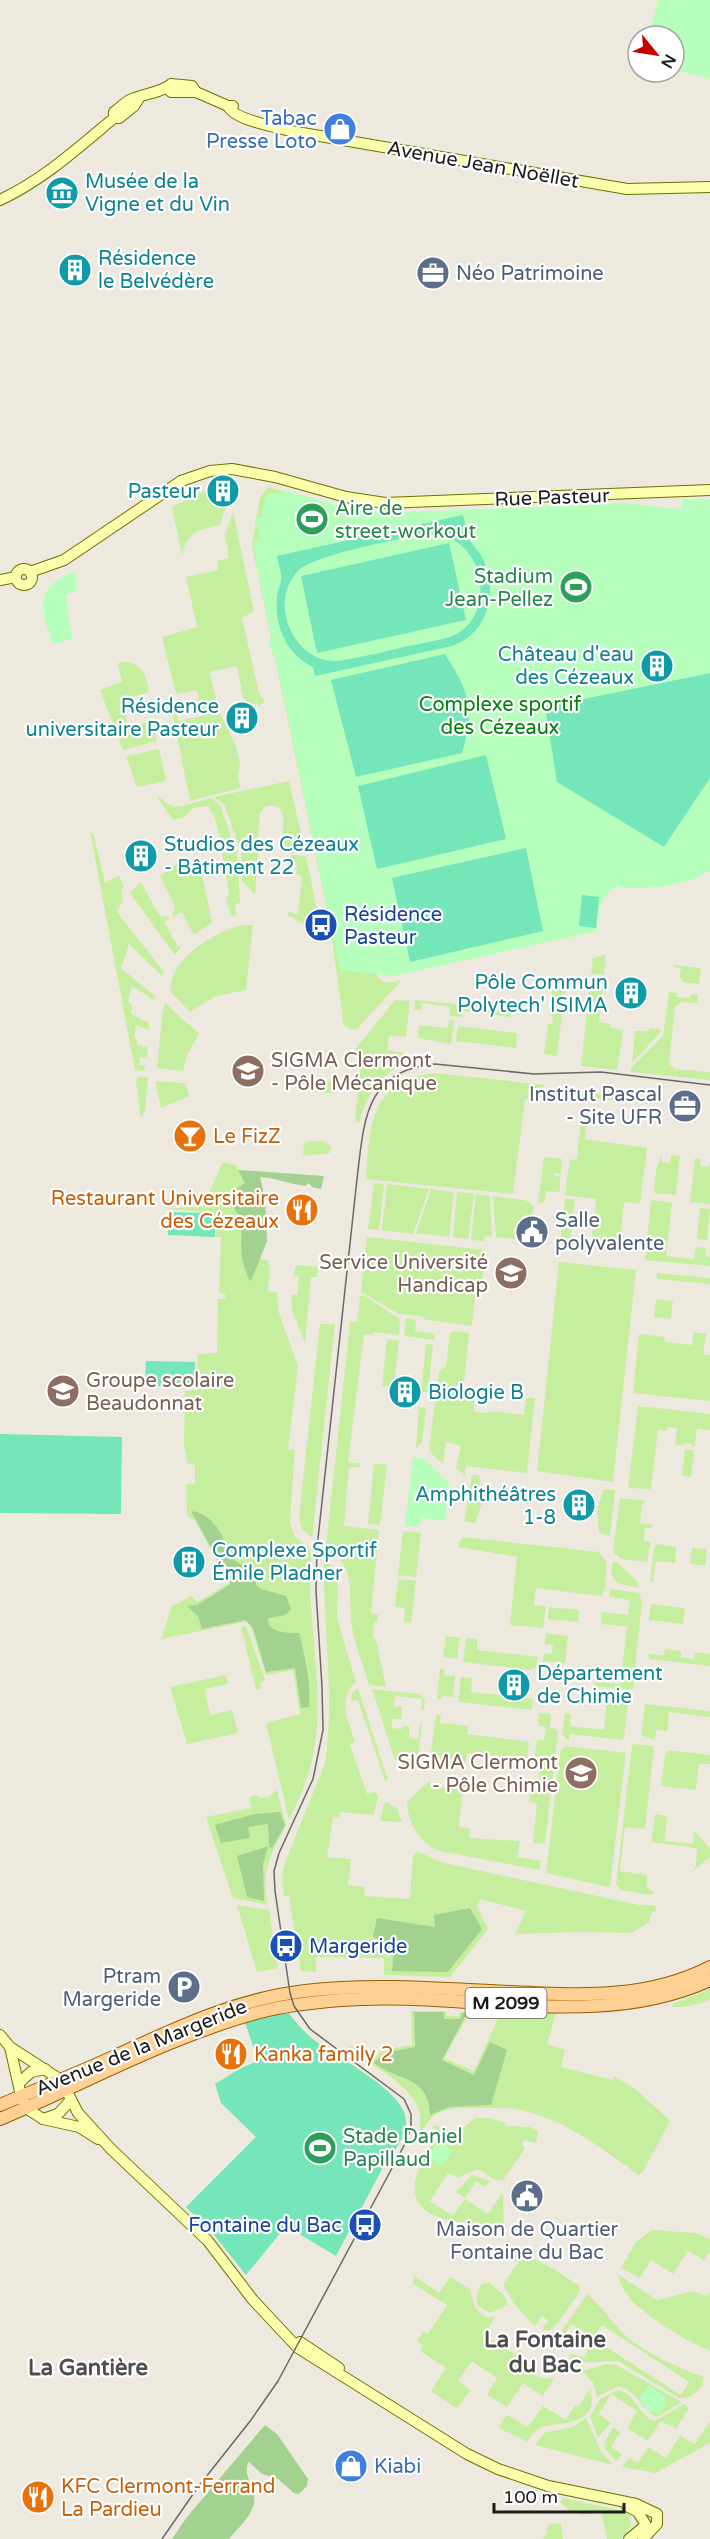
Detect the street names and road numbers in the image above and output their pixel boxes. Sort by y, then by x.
street label: Avenue Jean Noëllet [385,136,581,194]
street label: Rue Pasteur [494,484,610,512]
road number: M 2099 [466,1988,546,2018]
street label: Avenue de la Margeride [32,1995,251,2101]

